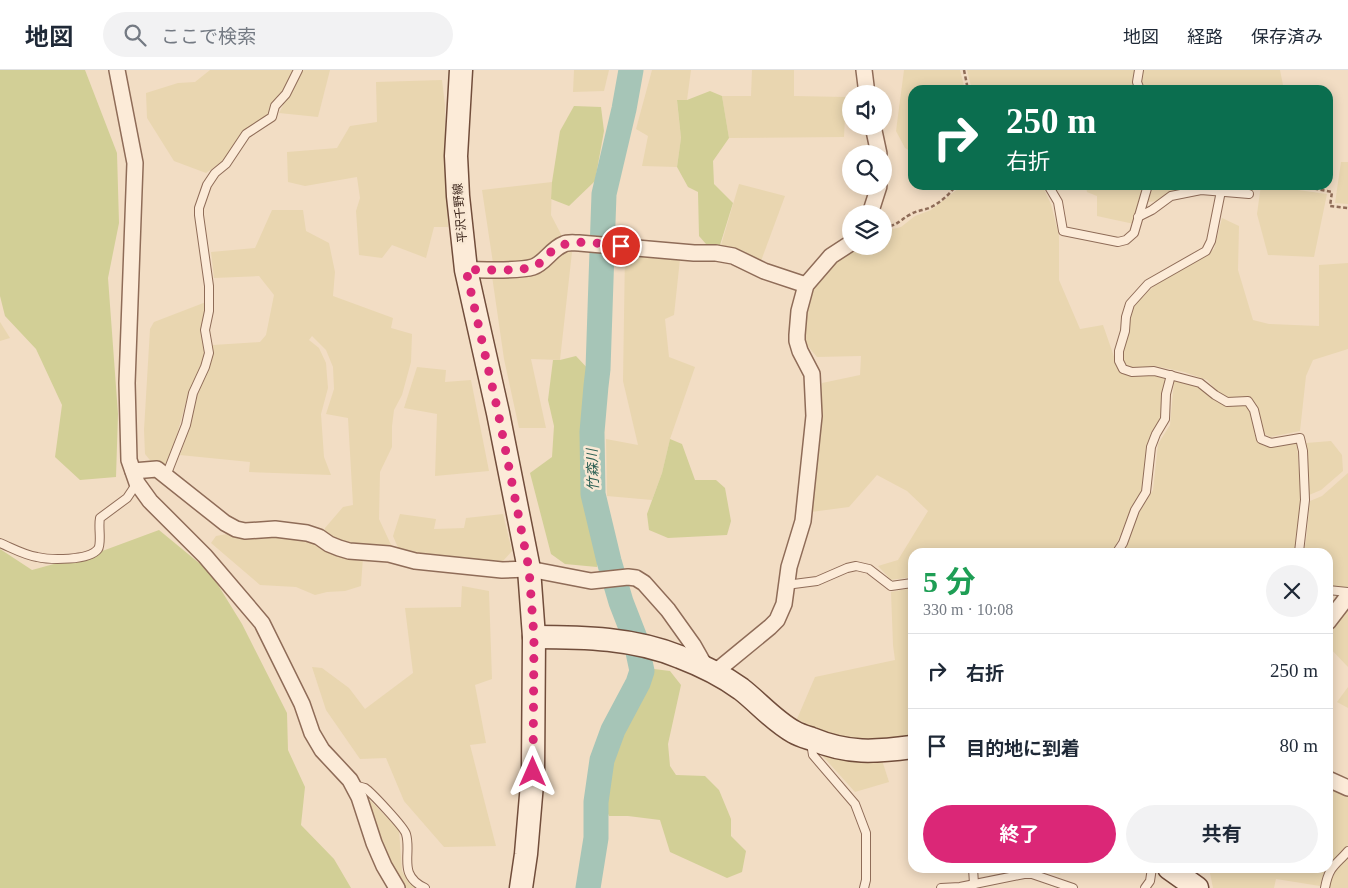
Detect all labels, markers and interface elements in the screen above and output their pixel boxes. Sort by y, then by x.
search box [103,12,453,57]
icon: search [121,21,149,49]
text: 地図 [25,24,73,50]
text: ここで検索 [161,26,256,47]
text: 地図 [1123,27,1159,47]
text: 経路 [1187,27,1223,47]
text: 保存済み [1251,27,1323,47]
map controls [842,85,892,255]
button: sound [842,85,892,135]
text: 250 m [1006,102,1096,141]
icon: right [923,105,988,170]
button: search [842,145,892,195]
text: 右折 [1006,149,1050,174]
street label: 平沢千野線 [450,182,470,244]
button: layers [842,205,892,255]
pin [600,225,642,267]
icon: arrive [607,232,635,260]
water label: 竹森川 [585,447,601,491]
text: 5 分 [923,565,976,598]
button: close [1266,565,1318,617]
text: 330 m · 10:08 [923,601,1013,618]
icon: right [923,657,951,685]
text: 250 m [1270,660,1318,681]
text: 右折 [966,663,1004,684]
icon: arrive [923,732,951,760]
text: 80 m [1279,735,1318,756]
text: 目的地に到着 [966,738,1080,759]
position arrow [506,745,558,797]
button: 終了 [923,805,1116,863]
button: 共有 [1126,805,1318,863]

